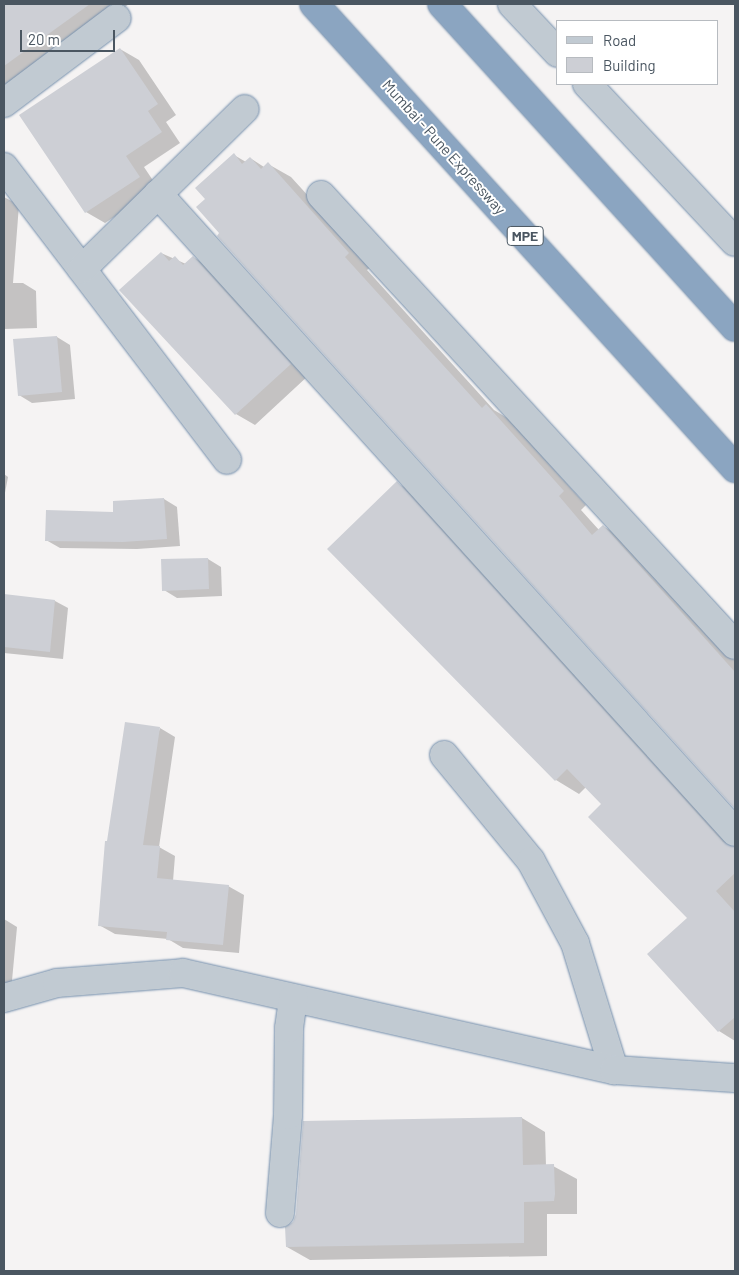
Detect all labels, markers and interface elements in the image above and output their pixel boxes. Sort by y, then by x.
scale bar [22,20,118,52]
legend [556,20,719,85]
text: 20 m [28,30,60,48]
text: Road [603,31,636,49]
text: Building [603,56,656,74]
street label: Mumbai - Pune Expressway [379,76,509,218]
road number: MPE [506,225,544,248]

